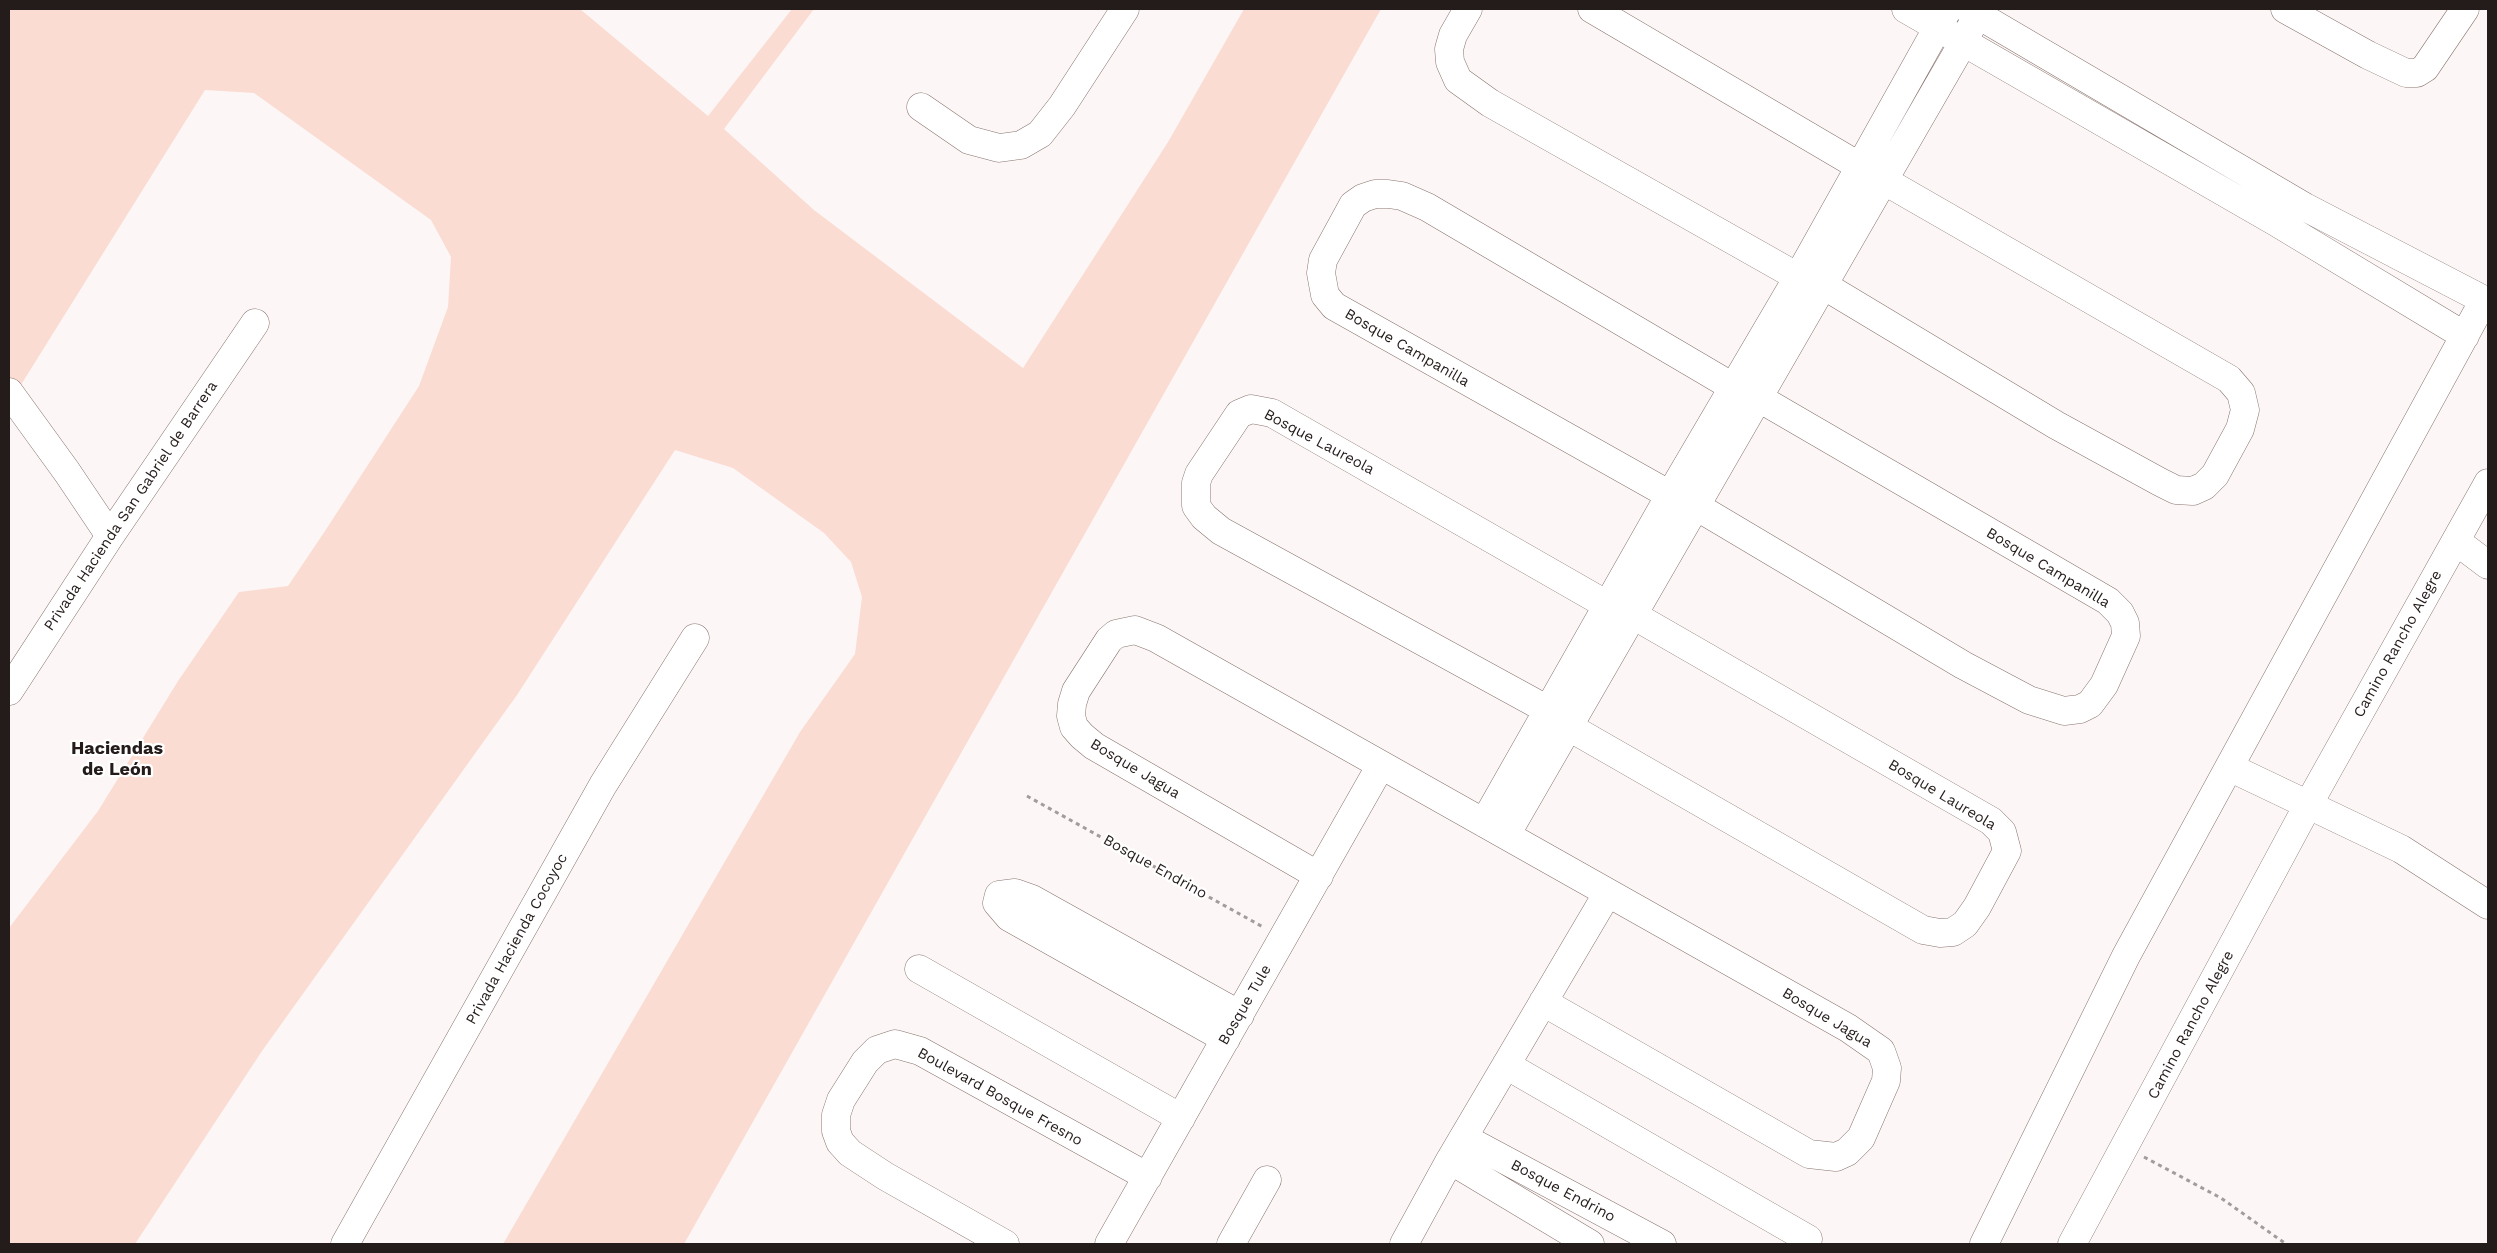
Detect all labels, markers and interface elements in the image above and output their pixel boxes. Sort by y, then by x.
street label: Bosque Campanilla [1341,305,1473,391]
street label: Privada Hacienda San Gabriel de Barrera [40,378,222,634]
street label: Bosque Laureola [1261,405,1377,479]
street label: Bosque Campanilla [1983,524,2113,612]
street label: Camino Rancho Alegre [2350,567,2446,721]
street label: Bosque Jagua [1087,735,1183,803]
district label: Haciendas de León [71,738,163,781]
street label: Bosque Laureola [1885,756,1999,834]
street label: Bosque Endrino [1100,831,1210,903]
street label: Privada Hacienda Cocoyoc [462,850,572,1028]
street label: Camino Rancho Alegre [2144,948,2238,1102]
street label: Bosque Tule [1215,962,1275,1048]
street label: Bosque Jagua [1779,984,1875,1052]
street label: Boulevard Bosque Fresno [914,1044,1086,1150]
street label: Bosque Endrino [1508,1156,1618,1226]

